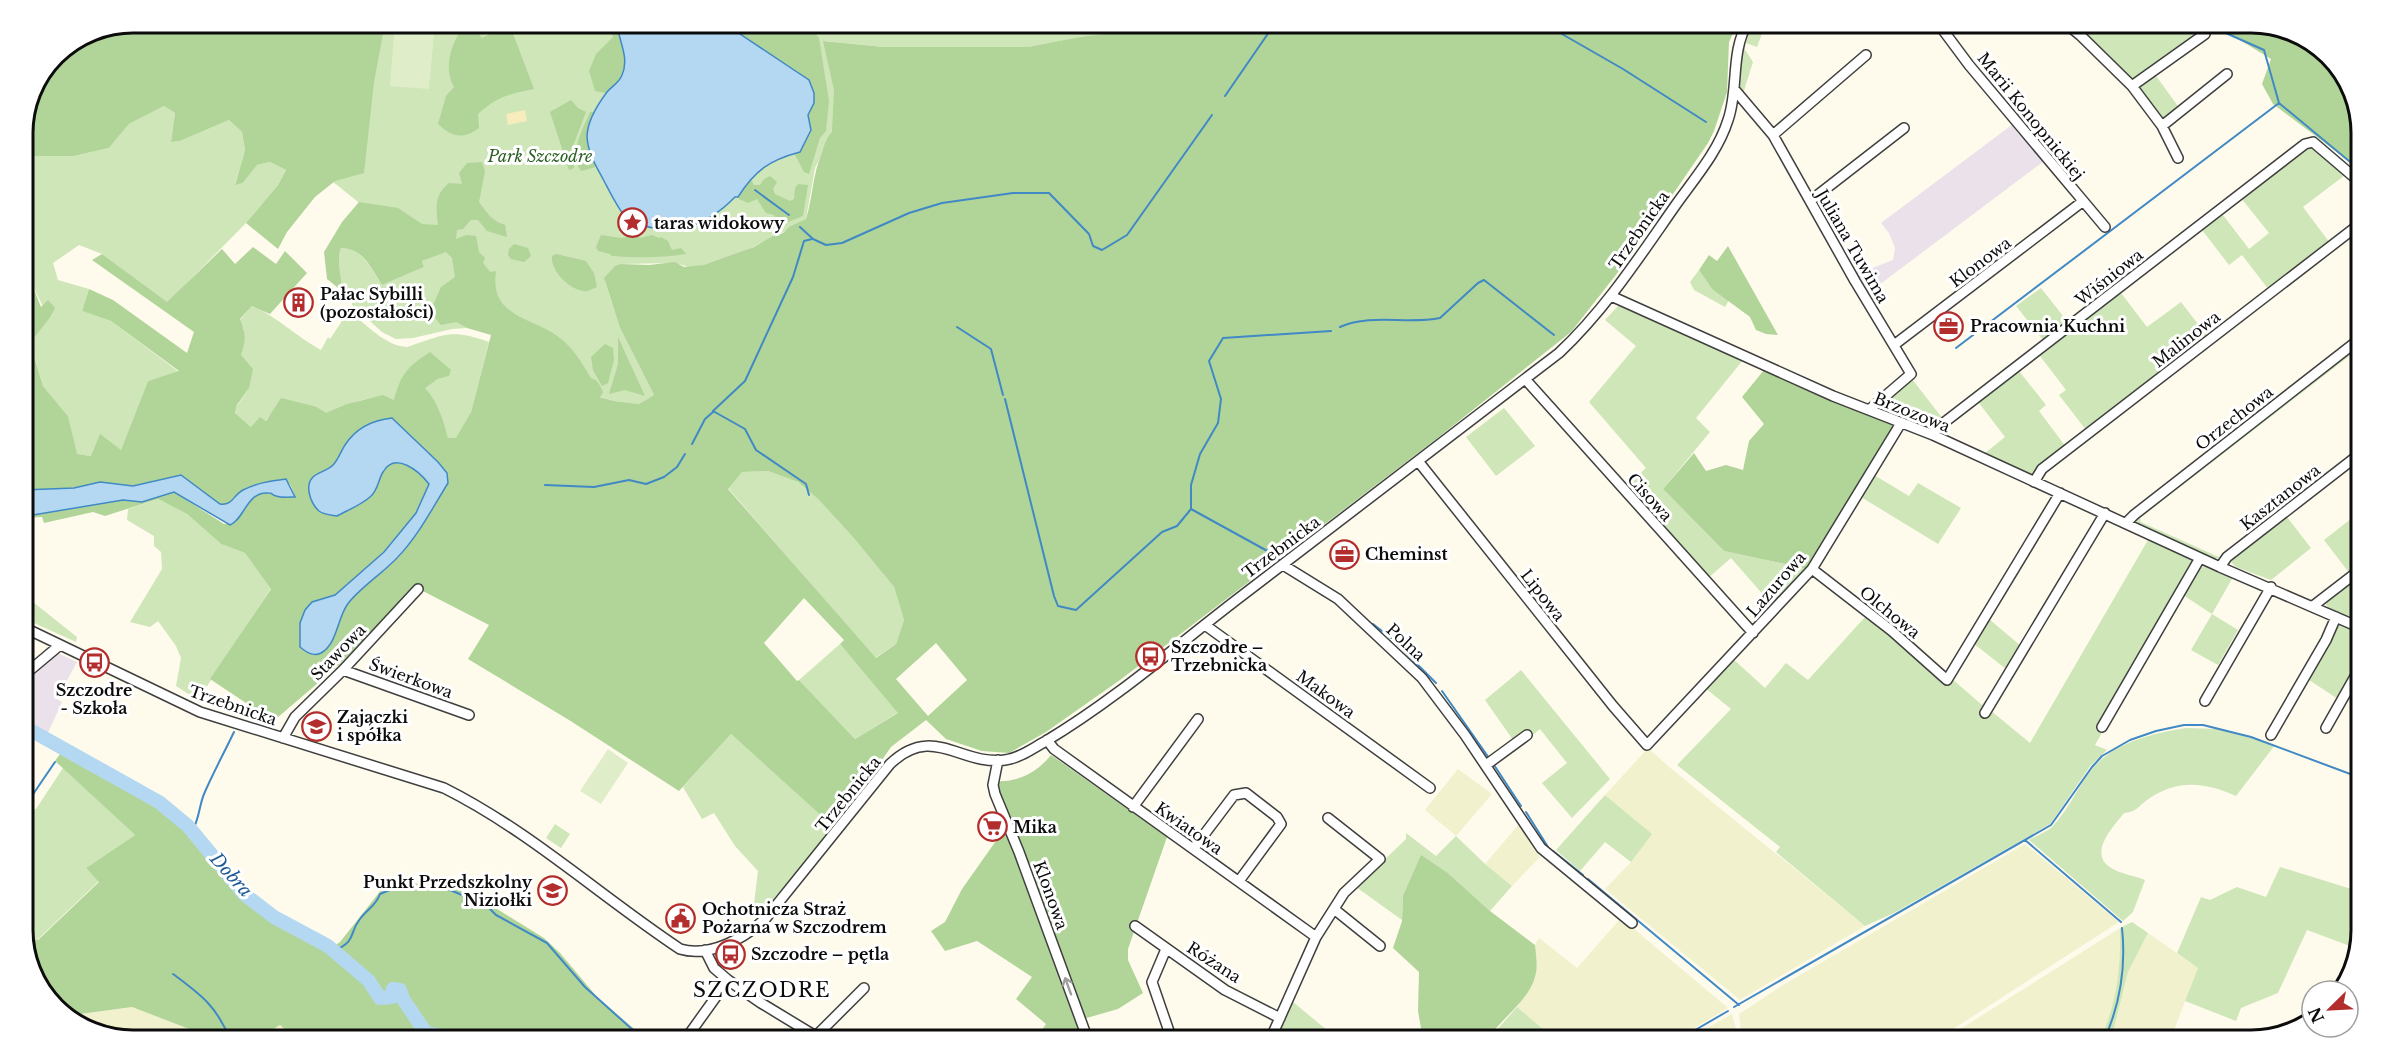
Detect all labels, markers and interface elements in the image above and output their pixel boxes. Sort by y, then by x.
street label: Marii Konopnickiej [1973,48,2089,184]
park label: Park Szczodre [487,146,593,166]
street label: Juliana Tuwima [1811,184,1894,306]
street label: Trzebnicka [1605,187,1674,273]
place icon: taras widokowy [617,207,649,239]
place label: taras widokowy [654,213,785,233]
street label: Klonowa [1945,232,2015,292]
street label: Wiśniowa [2070,244,2147,310]
place label: Pałac Sybilli (pozostałości) [320,284,434,322]
building icon: Pałac Sybilli (pozostałości) [283,287,315,319]
street label: Malinowa [2148,306,2224,372]
office icon: Pracownia Kuchni [1933,310,1965,342]
place label: Pracownia Kuchni [1970,316,2125,336]
street label: Orzechowa [2191,381,2277,454]
street label: Brzozowa [1871,388,1953,436]
street label: Kasztanowa [2236,460,2324,534]
street label: Cisowa [1623,469,1677,525]
street label: Trzebnicka [1238,511,1324,583]
office icon: Cheminst [1328,538,1360,570]
place label: Cheminst [1365,544,1449,564]
street label: Lazurowa [1742,547,1810,621]
street label: Lipowa [1517,565,1570,625]
street label: Olchowa [1856,582,1924,643]
street label: Polna [1382,619,1430,665]
street label: Stawowa [306,620,370,684]
place label: Szczodre – Trzebnicka [1171,637,1267,675]
bus stop icon: Szczodre – Trzebnicka [1134,640,1166,672]
bus stop icon: Szczodre - Szkoła [78,646,110,678]
street label: Świerkowa [366,654,456,702]
street label: Makowa [1293,666,1360,722]
place label: Szczodre - Szkoła [56,680,132,718]
street label: Trzebnicka [186,681,280,729]
place label: Zajączki i spółka [337,707,408,745]
school or university icon: Zajączki i spółka [300,710,332,742]
street label: Trzebnicka [811,752,885,836]
street label: Kwiatowa [1151,797,1227,859]
supermarket icon: Mika [976,811,1008,843]
place label: Mika [1013,817,1057,837]
water label: Dobra [205,847,257,902]
street label: Klonowa [1029,858,1073,932]
place label: Punkt Przedszkolny Niziołki [363,872,533,910]
school or university icon: Punkt Przedszkolny Niziołki [537,875,569,907]
place label: Ochotnicza Straż Pożarna w Szczodrem [702,899,887,937]
public building icon: Ochotnicza Straż Pożarna w Szczodrem [665,902,697,934]
street label: Różana [1183,937,1245,987]
bus stop icon: Szczodre – pętla [714,938,746,970]
place label: Szczodre – pętla [751,944,889,964]
one-way arrow [1062,977,1073,995]
district label: SZCZODRE [693,978,831,1002]
north arrow [2300,979,2360,1039]
text: N [2304,1004,2328,1026]

